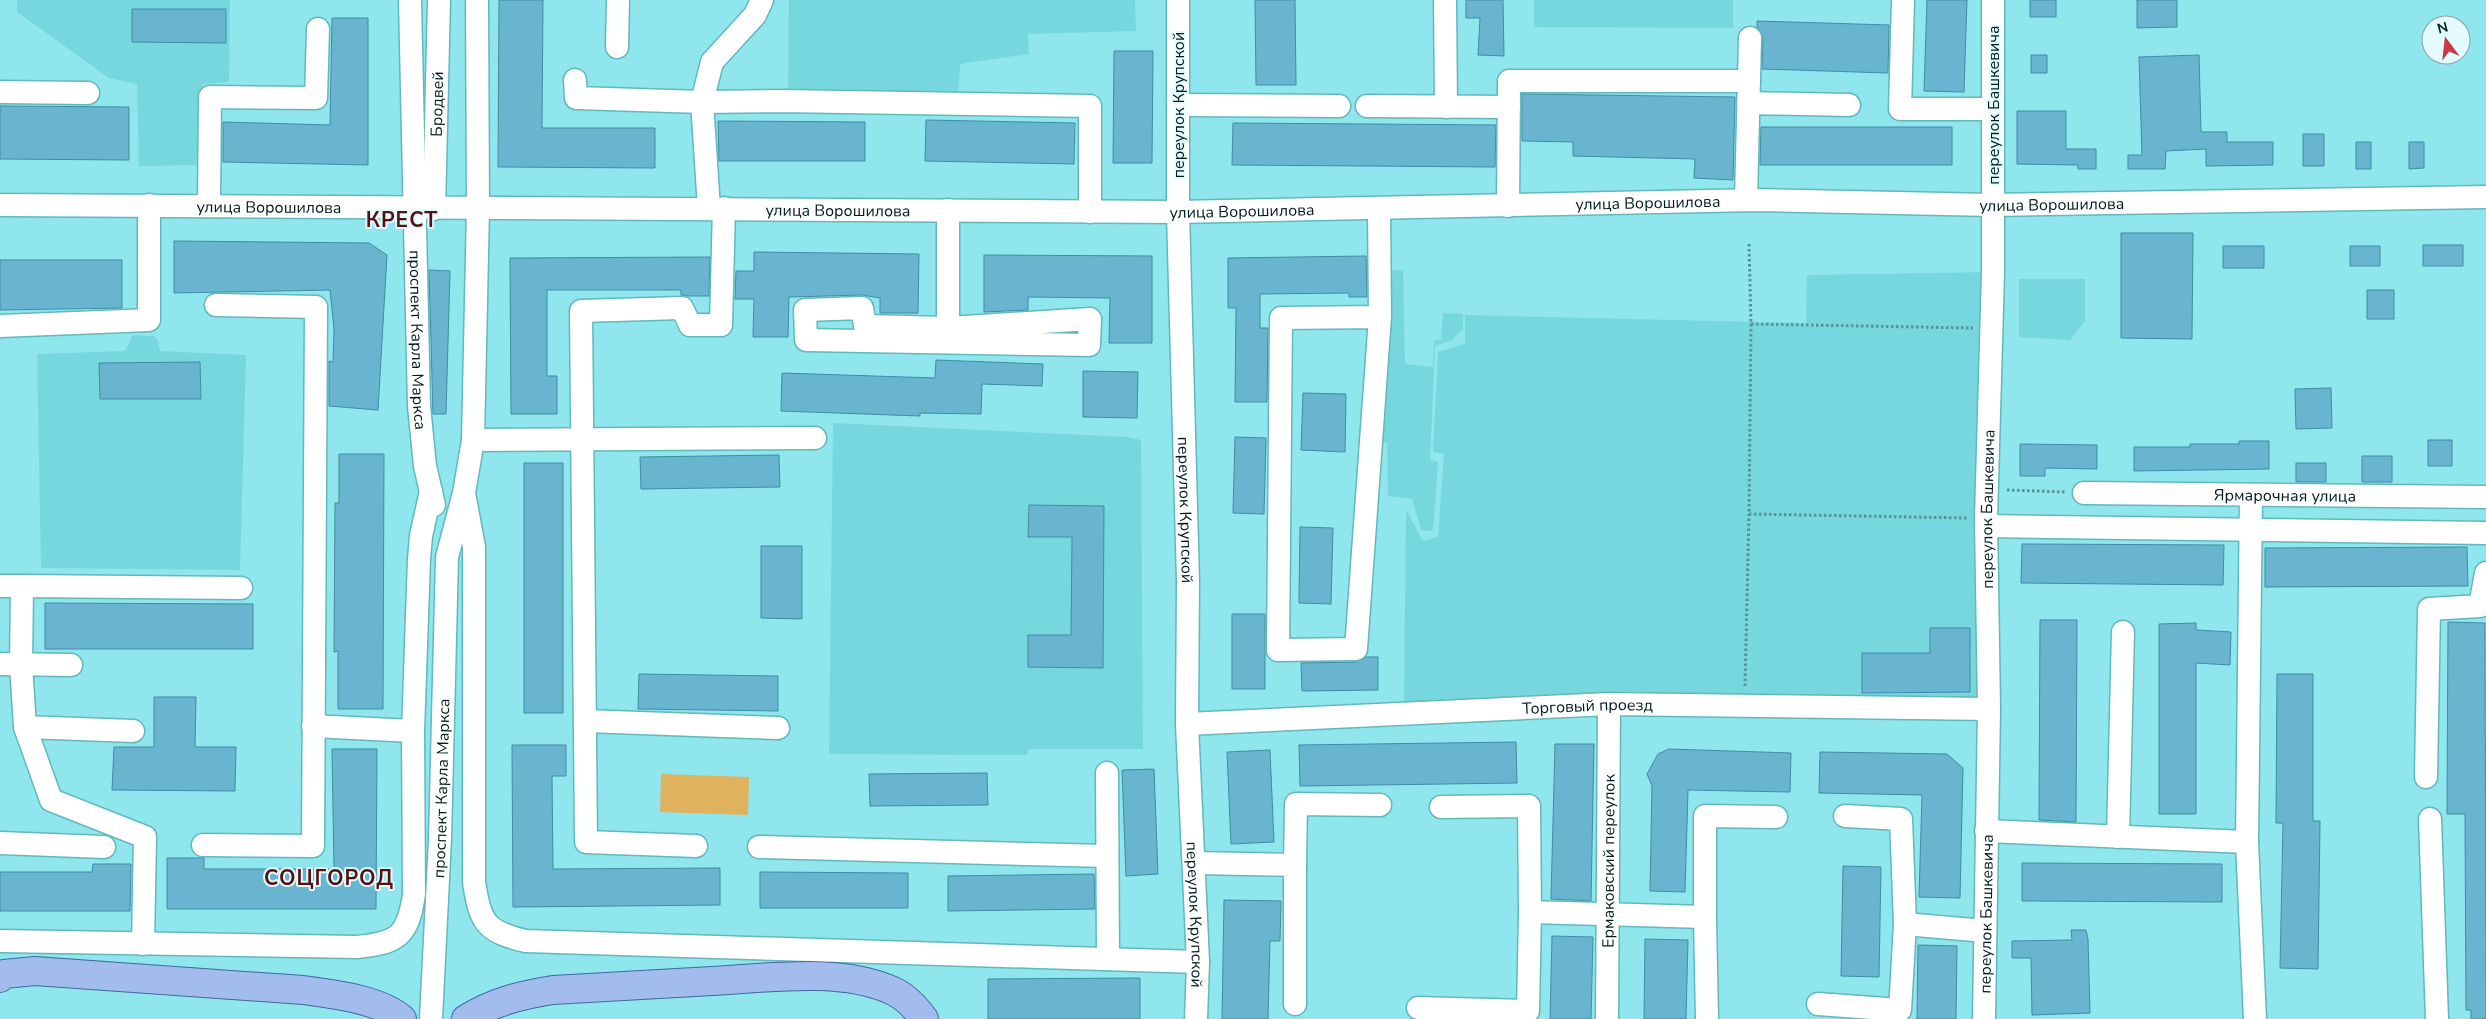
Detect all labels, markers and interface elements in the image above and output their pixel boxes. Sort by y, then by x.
north arrow [2421,15,2471,65]
text: N [2435,17,2450,38]
street label: переулок Башкевича [1983,25,2005,185]
street label: переулок Крупской [1168,32,1190,178]
street label: Бродвей [426,71,449,137]
street label: улица Ворошилова [1575,191,1721,216]
street label: улица Ворошилова [1979,193,2124,217]
street label: улица Ворошилова [196,196,342,219]
street label: улица Ворошилова [1169,199,1315,224]
street label: улица Ворошилова [765,200,911,222]
district label: КРЕСТ [366,206,438,234]
street label: проспект Карла Маркса [404,250,431,431]
street label: переулок Башкевича [1976,429,2001,589]
street label: переулок Крупской [1172,436,1198,584]
street label: Ярмарочная улица [2214,484,2356,508]
street label: Торговый проезд [1522,694,1654,720]
street label: проспект Карла Маркса [428,698,455,879]
street label: Ермаковский переулок [1597,773,1621,948]
street label: переулок Башкевича [1974,834,1999,994]
street label: переулок Крупской [1180,841,1208,988]
district label: СОЦГОРОД [264,864,394,892]

